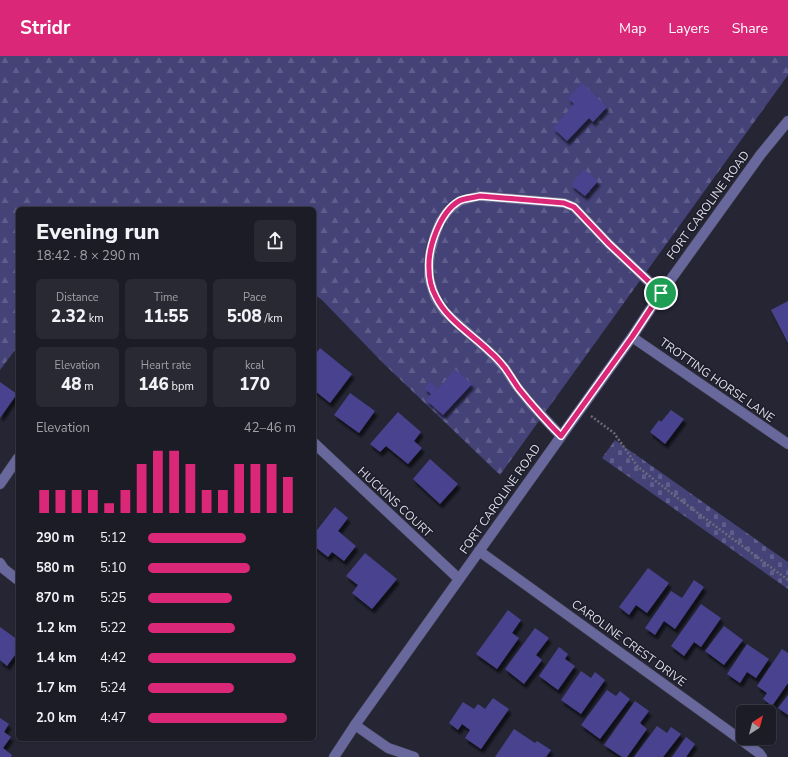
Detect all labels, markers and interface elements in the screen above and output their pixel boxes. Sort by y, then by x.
text: Stridr [20,15,70,41]
text: Map [619,19,646,38]
text: Layers [668,19,710,38]
text: Share [732,19,768,38]
street label: FORT CAROLINE ROAD [663,147,753,263]
text: Evening run [36,217,160,247]
button: share [254,220,296,262]
text: 18:42 · 8 × 290 m [36,247,140,265]
pin [644,276,678,310]
icon: arrive [650,282,672,304]
text: Distance [56,290,99,305]
text: Time [154,290,178,305]
text: Pace [243,290,266,305]
text: 2.32 [51,305,86,328]
text: 11:55 [143,305,189,328]
text: 5:08 [227,305,262,328]
text: km [86,311,104,326]
text: /km [262,311,283,326]
street label: TROTTING HORSE LANE [656,334,778,426]
text: Elevation [55,358,100,373]
text: Heart rate [141,358,191,373]
text: kcal [245,358,264,373]
text: 48 [61,373,81,396]
text: 146 [138,373,169,396]
text: 170 [239,373,270,396]
text: m [81,379,94,394]
text: bpm [169,379,194,394]
text: Elevation [36,419,90,437]
text: 42–46 m [244,419,296,437]
street label: FORT CAROLINE ROAD [456,441,544,557]
street label: HUCKINS COURT [354,463,436,541]
text: 290 m [36,529,74,547]
text: 5:12 [100,529,126,547]
text: 580 m [36,559,74,577]
text: 5:10 [100,559,126,577]
text: 870 m [36,589,74,607]
text: 5:25 [100,589,126,607]
street label: CAROLINE CREST DRIVE [568,596,690,690]
text: 1.2 km [36,619,77,637]
text: 5:22 [100,619,126,637]
text: 1.4 km [36,649,77,667]
text: 4:42 [100,649,126,667]
text: 1.7 km [36,679,77,697]
text: 5:24 [100,679,126,697]
north arrow [736,705,776,745]
map controls [736,705,776,745]
text: 2.0 km [36,709,77,727]
text: 4:47 [100,709,126,727]

